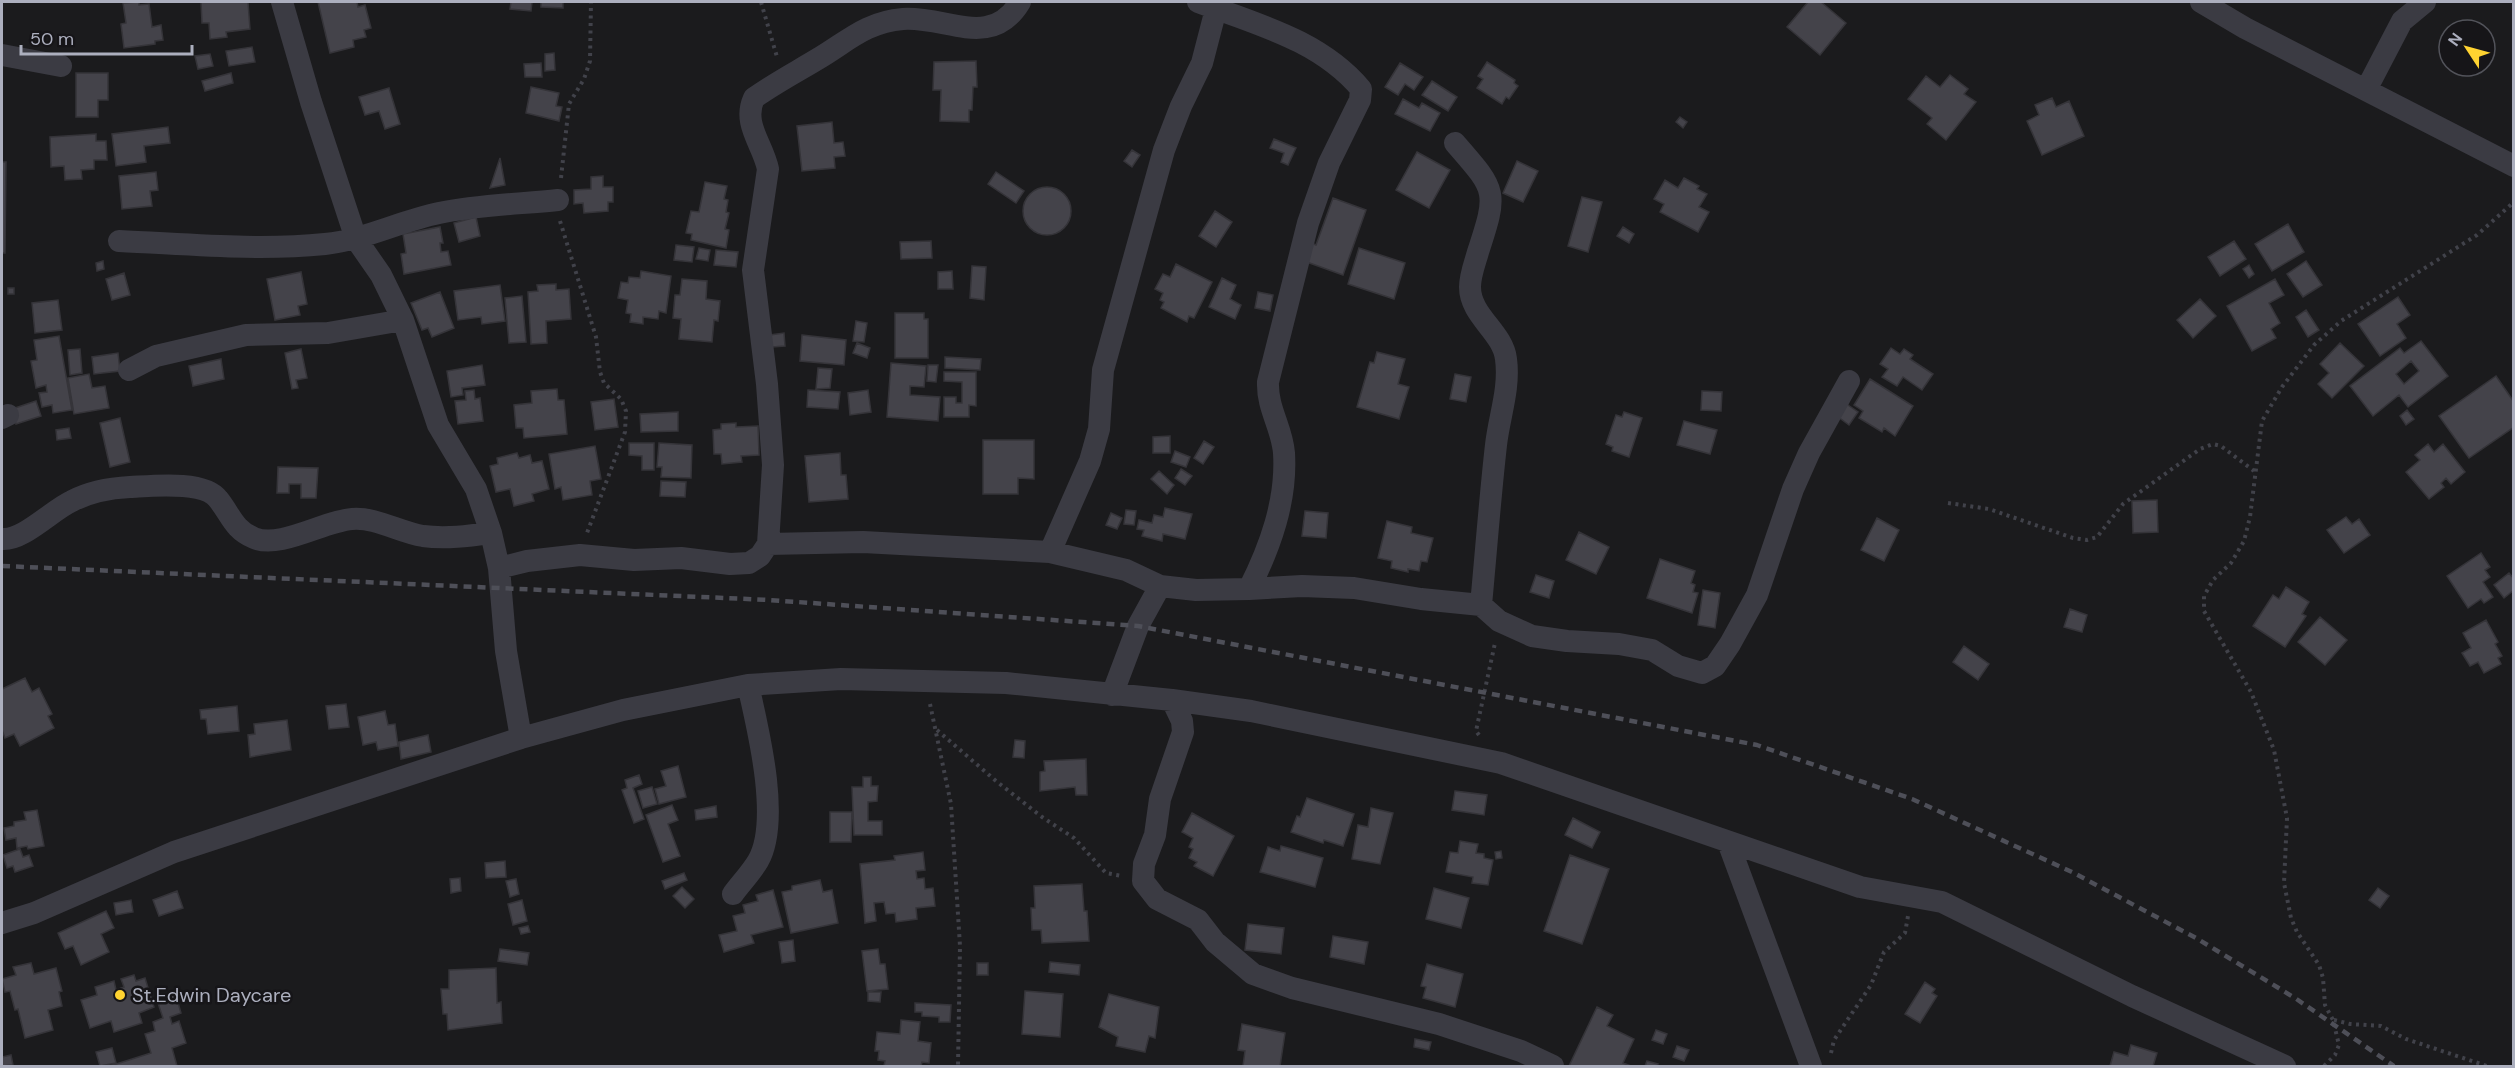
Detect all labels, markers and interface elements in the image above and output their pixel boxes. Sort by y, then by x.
scale bar [21,18,192,56]
north arrow [2437,18,2497,78]
text: 50 m [30,27,74,51]
text: N [2443,29,2467,50]
place label: St.Edwin Daycare [132,982,291,1008]
marker: St.Edwin Daycare [113,988,127,1002]

